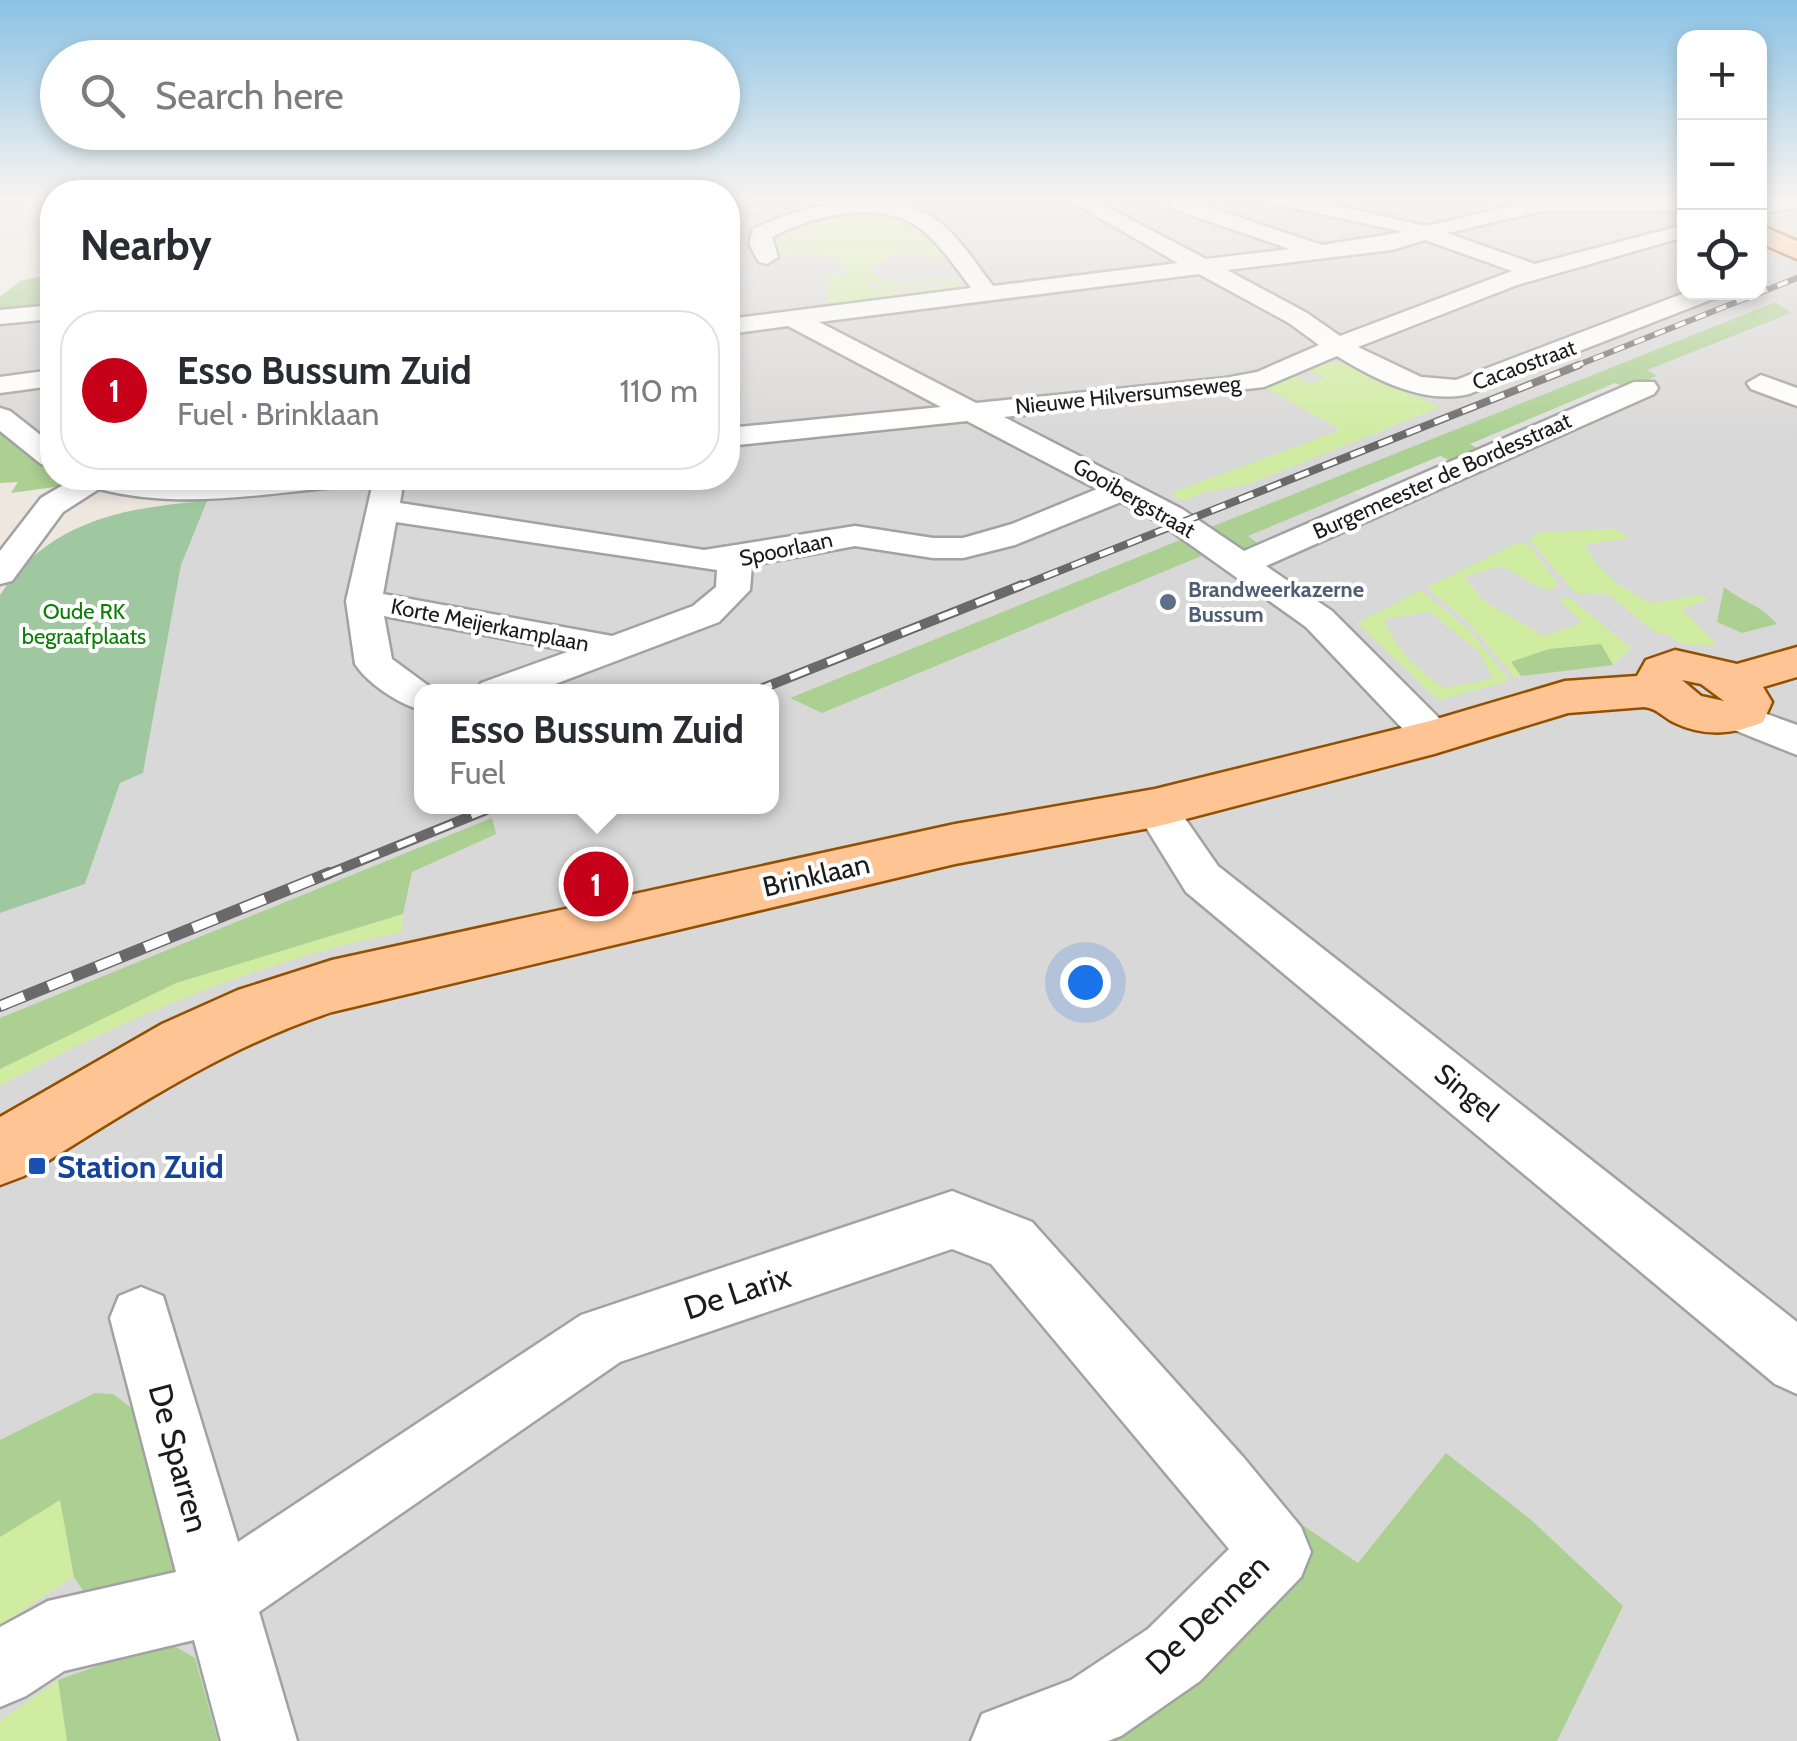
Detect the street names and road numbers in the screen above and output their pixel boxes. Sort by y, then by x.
street label: Cacaostraat [1468,334,1580,396]
street label: Nieuwe Hilversumseweg [1014,370,1243,420]
street label: Burgemeester de Bordesstraat [1309,407,1576,545]
street label: Gooibergstraat [1068,452,1200,544]
street label: Spoorlaan [737,526,835,572]
street label: Korte Meijerkamplaan [389,593,591,657]
street label: Brinklaan [759,846,873,904]
street label: Singel [1428,1056,1506,1128]
street label: De Larix [679,1256,795,1328]
street label: De Sparren [140,1379,218,1537]
street label: De Dennen [1137,1546,1277,1682]

